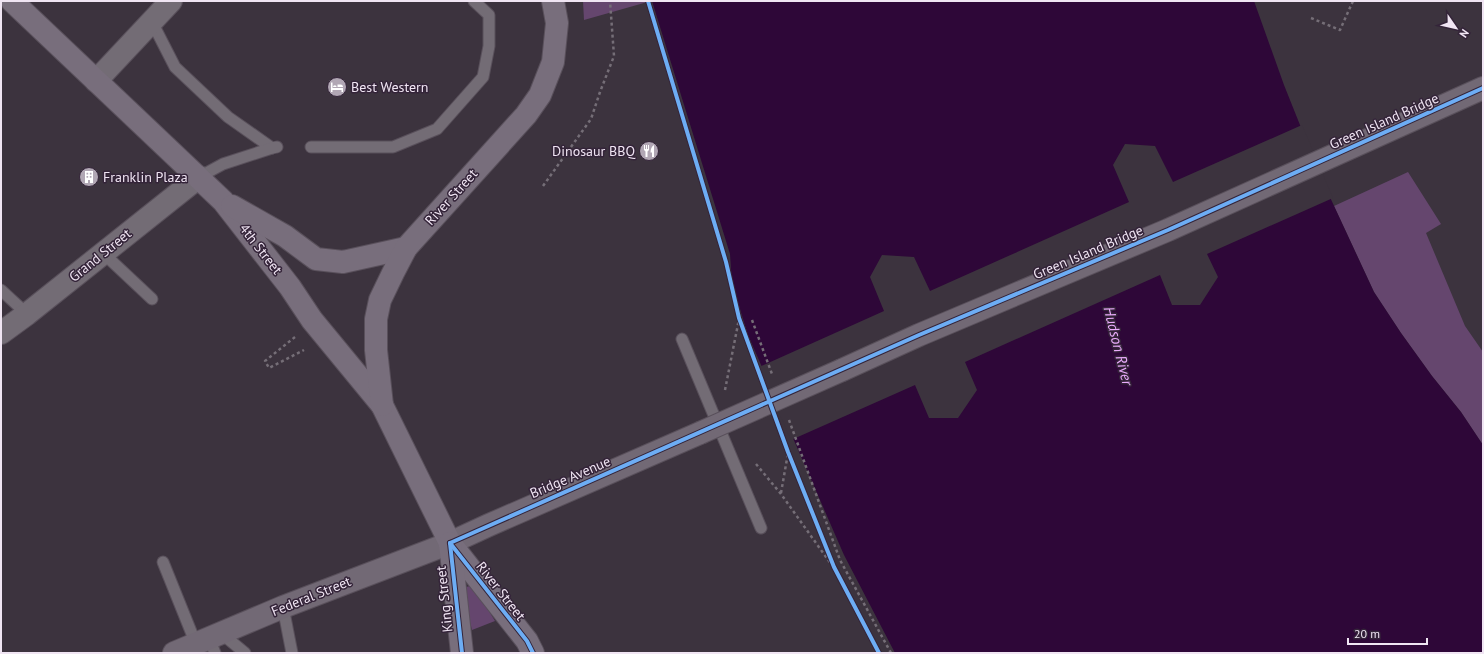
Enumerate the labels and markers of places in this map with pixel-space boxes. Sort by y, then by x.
hotel icon: Best Western [326,76,348,98]
place label: Best Western [351,78,429,96]
restaurant icon: Dinosaur BBQ [638,140,660,162]
place label: Dinosaur BBQ [552,142,635,160]
building icon: Franklin Plaza [78,166,100,188]
place label: Franklin Plaza [103,168,188,186]

